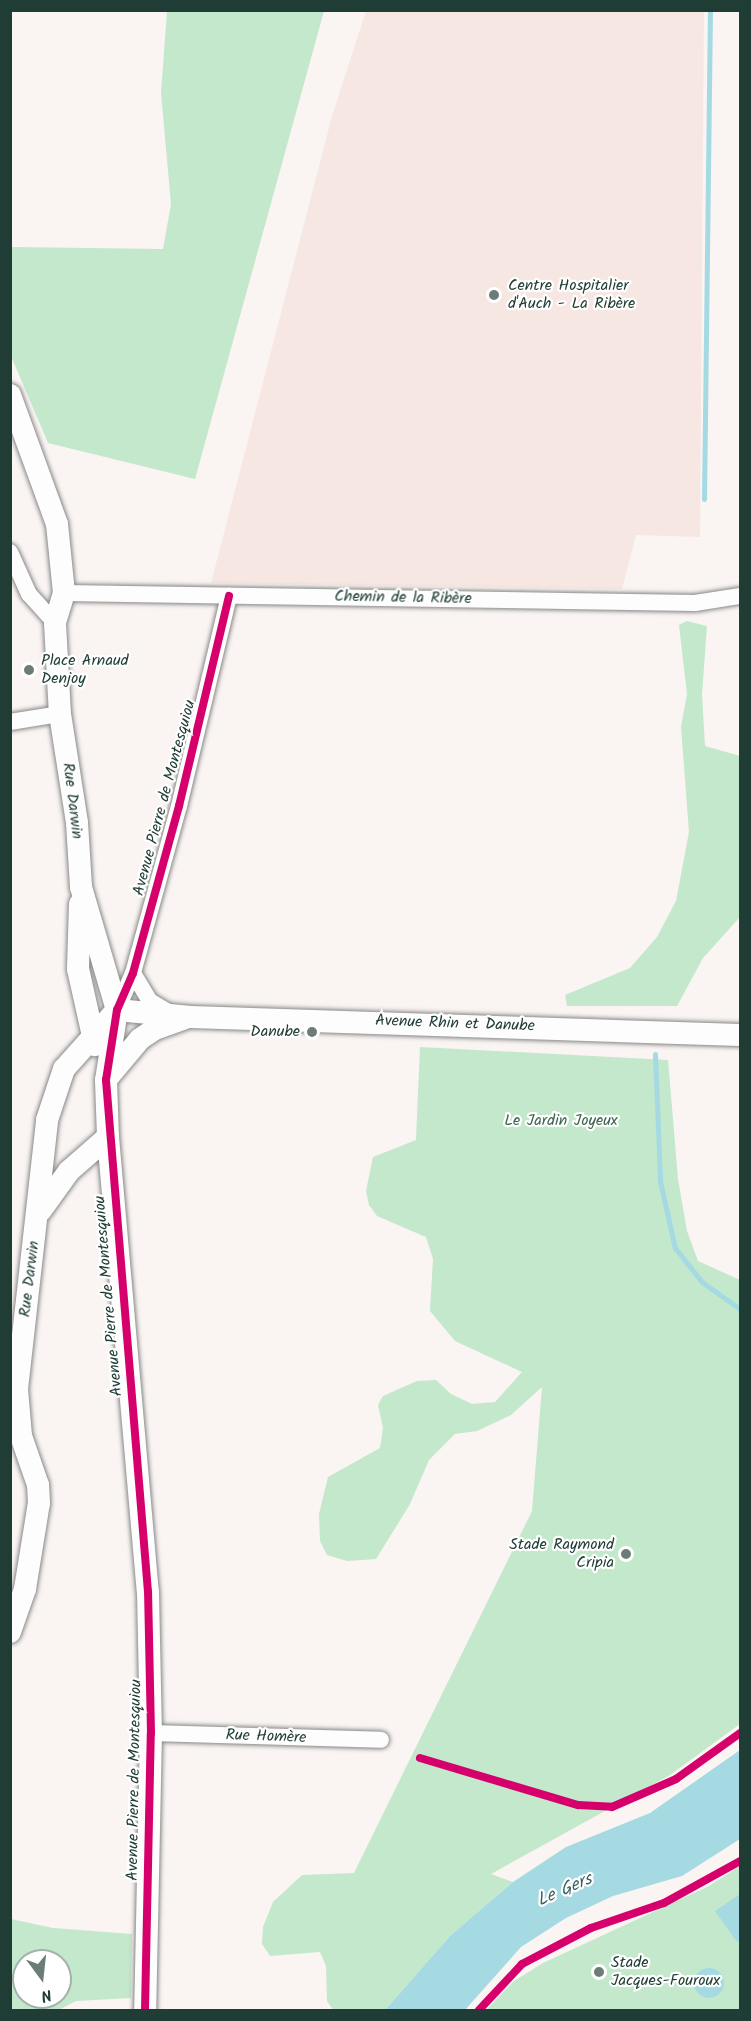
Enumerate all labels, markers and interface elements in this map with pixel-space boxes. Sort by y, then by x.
place label: Centre Hospitalier d'Auch - La Ribère [508,276,635,314]
marker: Centre Hospitalier d'Auch - La Ribère [485,286,503,304]
street label: Chemin de la Ribère [334,587,472,609]
place label: Place Arnaud Denjoy [41,651,129,689]
marker: Place Arnaud Denjoy [22,663,36,677]
street label: Avenue Pierre de Montesquiou [130,698,200,898]
street label: Rue Darwin [58,762,86,840]
street label: Avenue Rhin et Danube [375,1012,535,1036]
place label: Danube [250,1022,300,1042]
marker: Danube [305,1025,319,1039]
park label: Le Jardin Joyeux [504,1111,618,1131]
street label: Avenue Pierre de Montesquiou [91,1195,127,1397]
street label: Rue Darwin [16,1240,44,1318]
place label: Stade Raymond Cripia [509,1535,614,1573]
marker: Stade Raymond Cripia [619,1547,633,1561]
street label: Avenue Pierre de Montesquiou [124,1679,146,1881]
street label: Rue Homère [225,1726,307,1748]
water label: Le Gers [534,1869,596,1913]
north arrow [12,1949,72,2009]
place label: Stade Jacques-Fouroux [611,1953,720,1991]
marker: Stade Jacques-Fouroux [592,1965,606,1979]
text: N [38,1982,54,2008]

